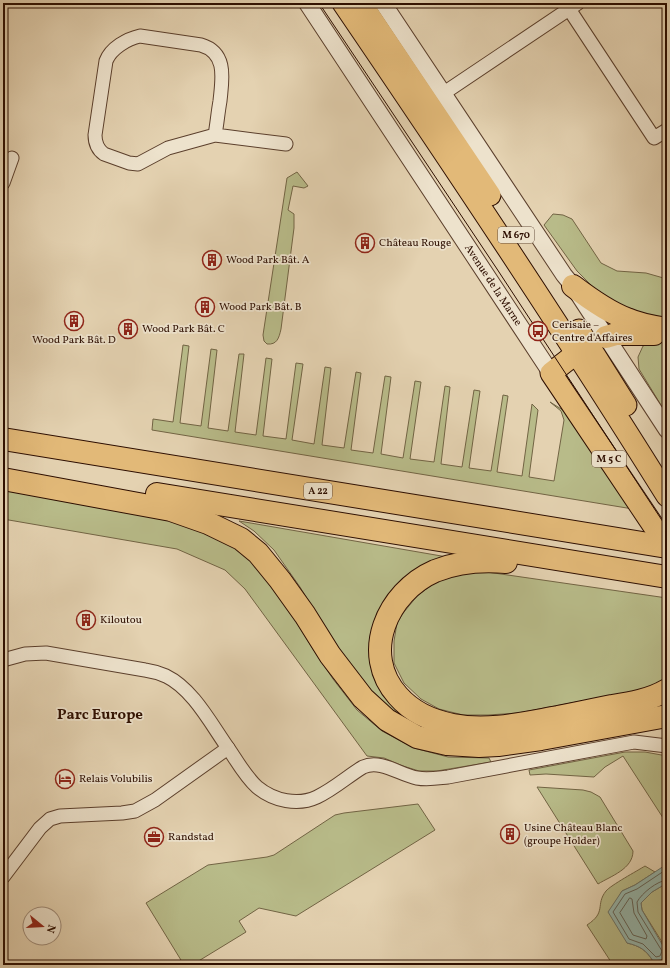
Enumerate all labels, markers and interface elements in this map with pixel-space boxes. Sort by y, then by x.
road number: M 670 [498,227,534,243]
building icon: Château Rouge [354,232,376,254]
place label: Château Rouge [379,236,451,251]
street label: Avenue de la Marne [461,241,525,329]
building icon: Wood Park Bât. A [201,249,223,271]
place label: Wood Park Bât. A [226,253,310,268]
building icon: Wood Park Bât. B [194,296,216,318]
place label: Wood Park Bât. B [219,300,302,315]
building icon: Wood Park Bât. D [63,310,85,332]
building icon: Wood Park Bât. C [117,318,139,340]
place label: Cerisaie – Centre d'Affaires [552,318,633,346]
bus stop icon: Cerisaie – Centre d'Affaires [527,320,549,342]
place label: Wood Park Bât. C [142,322,225,337]
place label: Wood Park Bât. D [32,333,116,348]
road number: M 5 C [592,451,626,467]
road number: A 22 [304,483,332,499]
building icon: Kiloutou [75,609,97,631]
place label: Kiloutou [100,613,142,628]
district label: Parc Europe [57,705,143,726]
hotel icon: Relais Volubilis [54,768,76,790]
place label: Relais Volubilis [79,772,153,787]
place label: Usine Château Blanc (groupe Holder) [524,821,623,849]
building icon: Usine Château Blanc (groupe Holder) [499,823,521,845]
office icon: Randstad [143,826,165,848]
place label: Randstad [168,830,214,845]
north arrow [22,906,62,946]
text: N [42,923,58,935]

